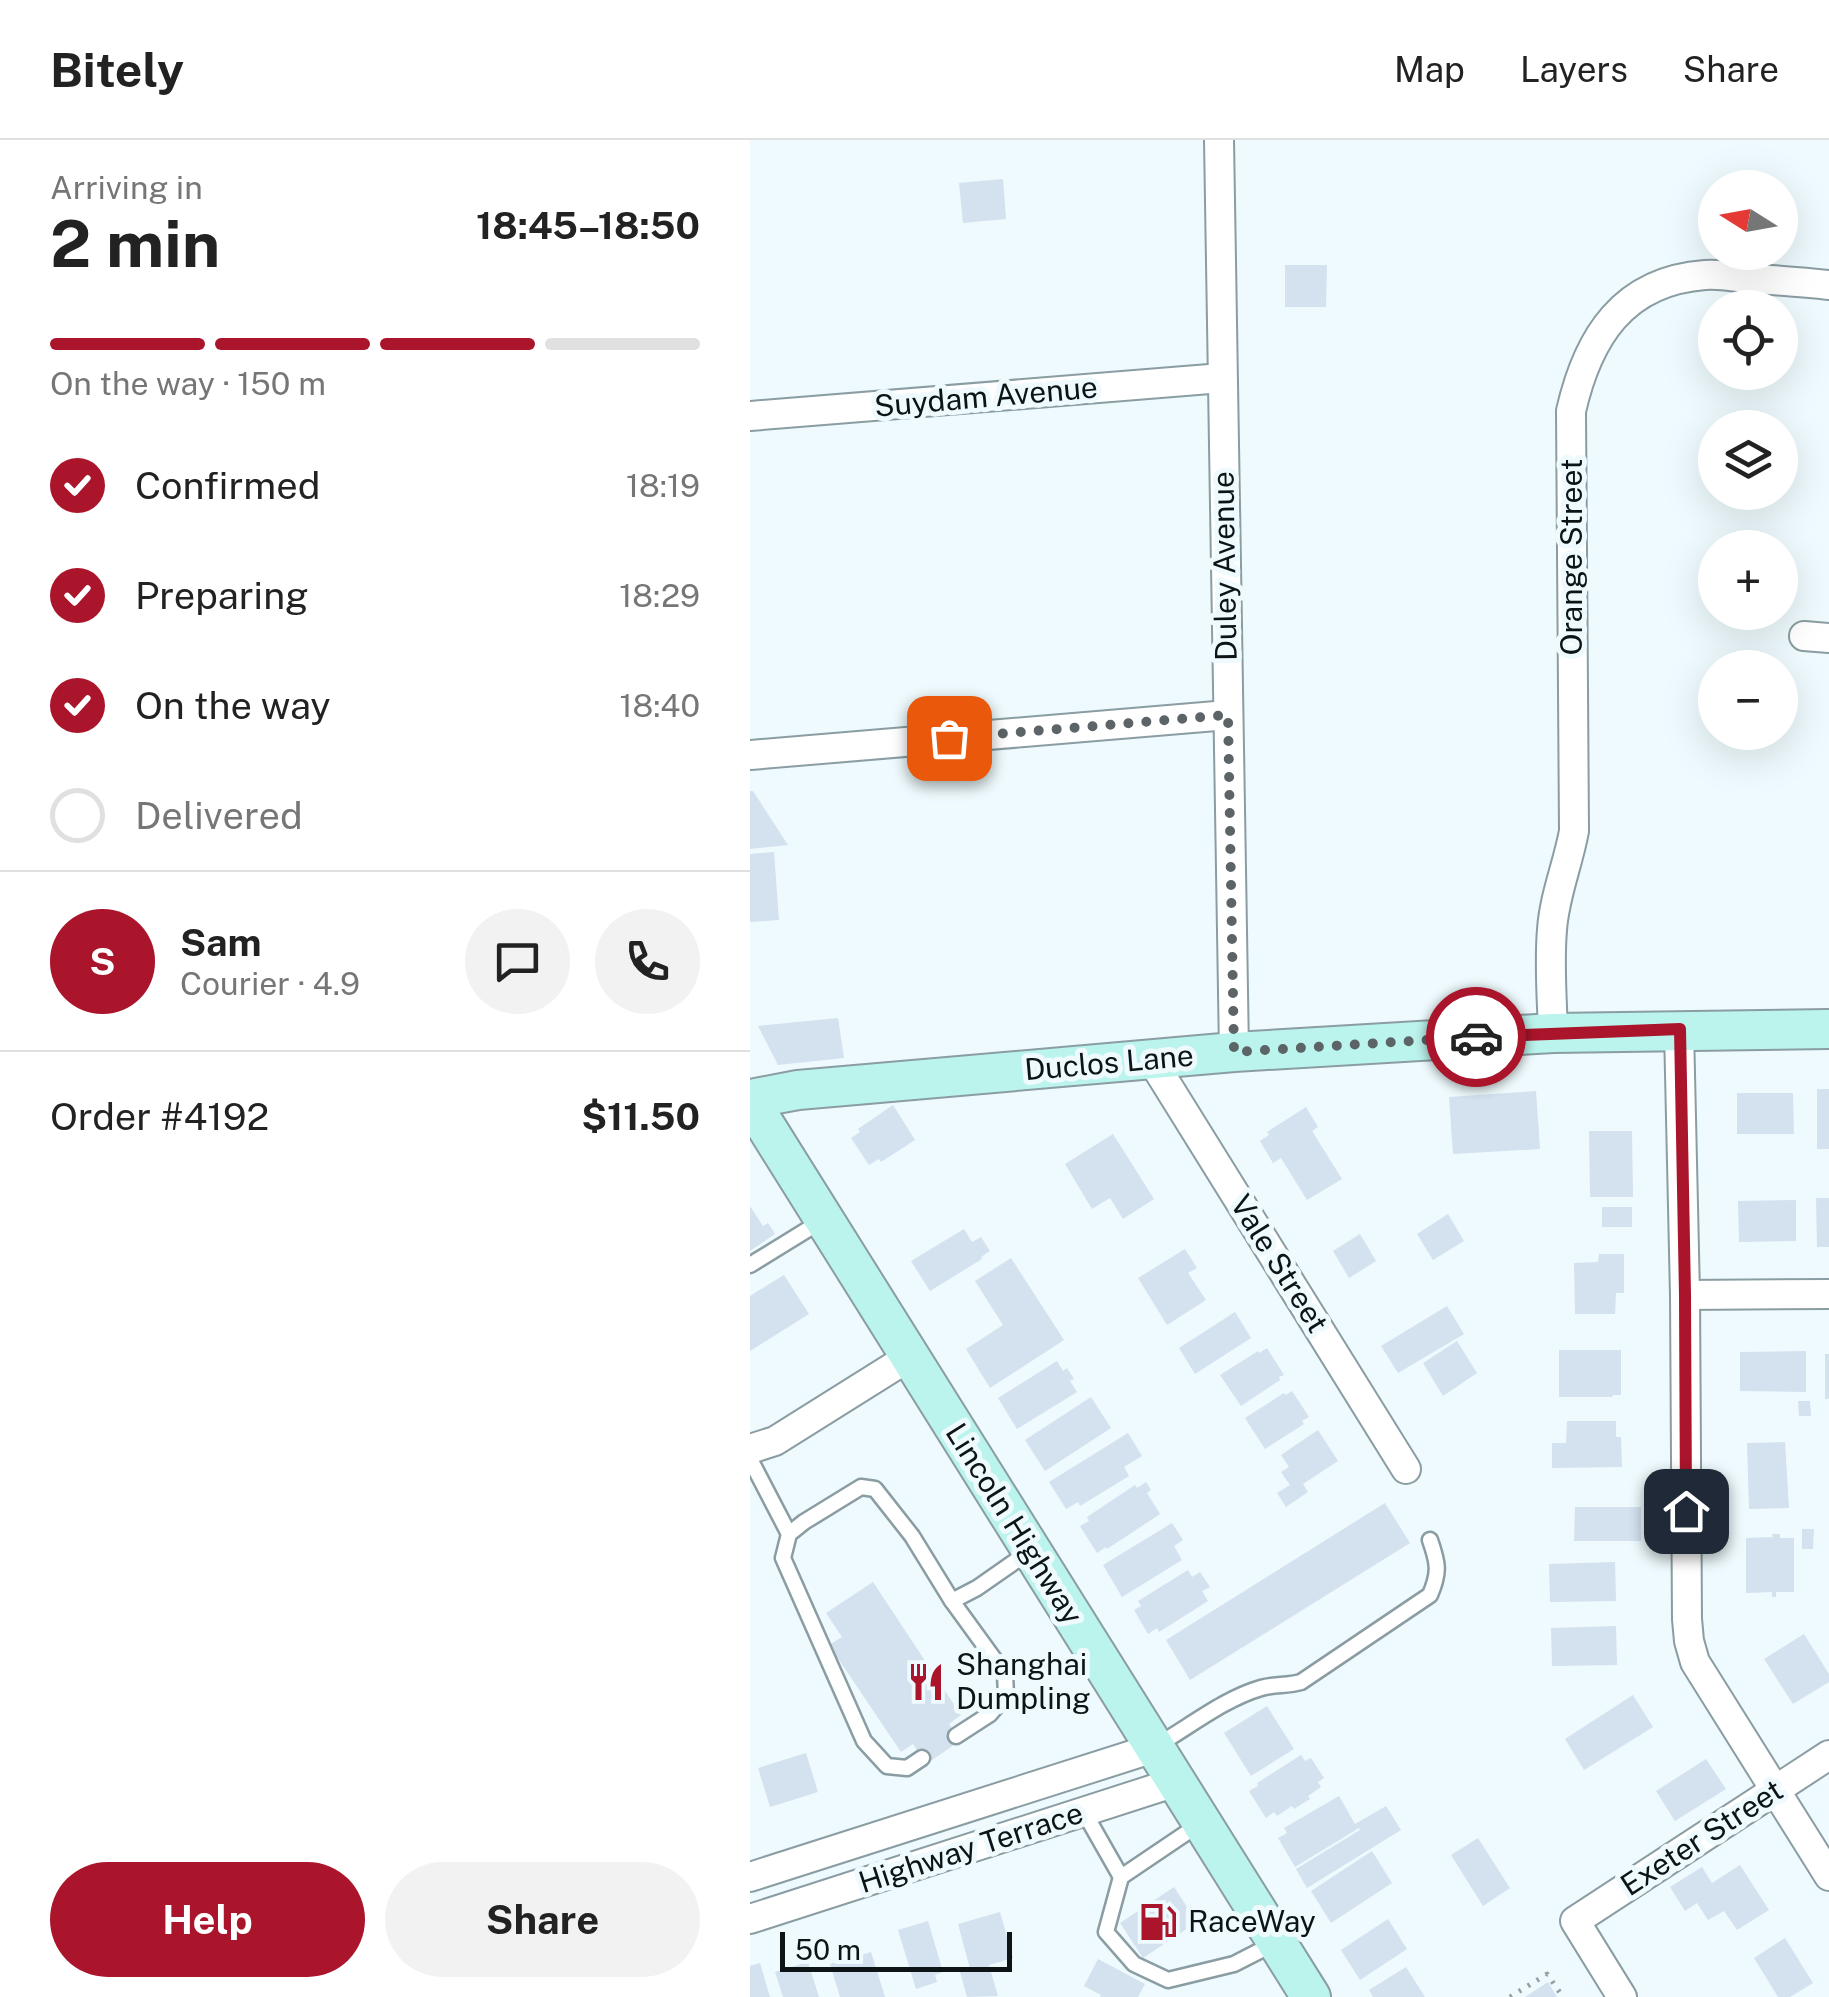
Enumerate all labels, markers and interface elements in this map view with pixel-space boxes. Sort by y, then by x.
text: Bitely [50,41,184,98]
text: Map [1394,49,1465,90]
text: Layers [1520,49,1628,90]
text: Share [1683,49,1779,90]
text: Arriving in [50,169,203,206]
north arrow [1698,170,1798,270]
map controls [1698,170,1798,750]
text: 18:45–18:50 [476,203,700,248]
text: 2 min [50,205,220,282]
button: locate [1698,290,1798,390]
text: On the way · 150 m [50,365,326,402]
street label: Suydam Avenue [873,368,1099,424]
button: layers [1698,410,1798,510]
icon: check [50,458,105,513]
street label: Orange Street [1553,459,1589,655]
text: Confirmed [135,463,320,508]
text: 18:19 [626,467,700,504]
street label: Duley Avenue [1204,471,1244,661]
button: + [1698,530,1798,630]
icon: check [50,568,105,623]
text: Preparing [135,573,309,618]
text: 18:29 [619,577,700,614]
button: − [1698,650,1798,750]
icon: check [50,678,105,733]
text: On the way [135,683,331,728]
text: 18:40 [620,687,700,724]
pin [907,696,992,781]
icon: bag [922,711,977,766]
text: Delivered [135,793,303,838]
button: chat [465,909,570,1014]
button: phone [595,909,700,1014]
text: Sam [180,920,262,965]
text: S [89,939,116,984]
text: Courier · 4.9 [180,965,360,1002]
courier [1426,987,1526,1087]
icon: car [1449,1010,1504,1065]
street label: Duclos Lane [1023,1037,1195,1087]
text: Order #4192 [50,1094,269,1139]
text: $11.50 [581,1094,700,1139]
street label: Vale Street [1223,1188,1336,1339]
street label: Lincoln Highway [939,1416,1091,1631]
pin [1644,1469,1729,1554]
icon: home [1659,1484,1714,1539]
place label: Shanghai Dumpling [956,1646,1091,1716]
restaurant icon: Shanghai Dumpling [905,1661,947,1703]
street label: Exeter Street [1614,1771,1789,1903]
street label: Highway Terrace [854,1794,1087,1900]
button: Help [50,1862,365,1977]
button: Share [385,1862,700,1977]
fuel station icon: RaceWay [1137,1901,1179,1943]
place label: RaceWay [1188,1903,1316,1939]
scale bar [780,1927,1012,1972]
text: 50 m [795,1933,861,1966]

